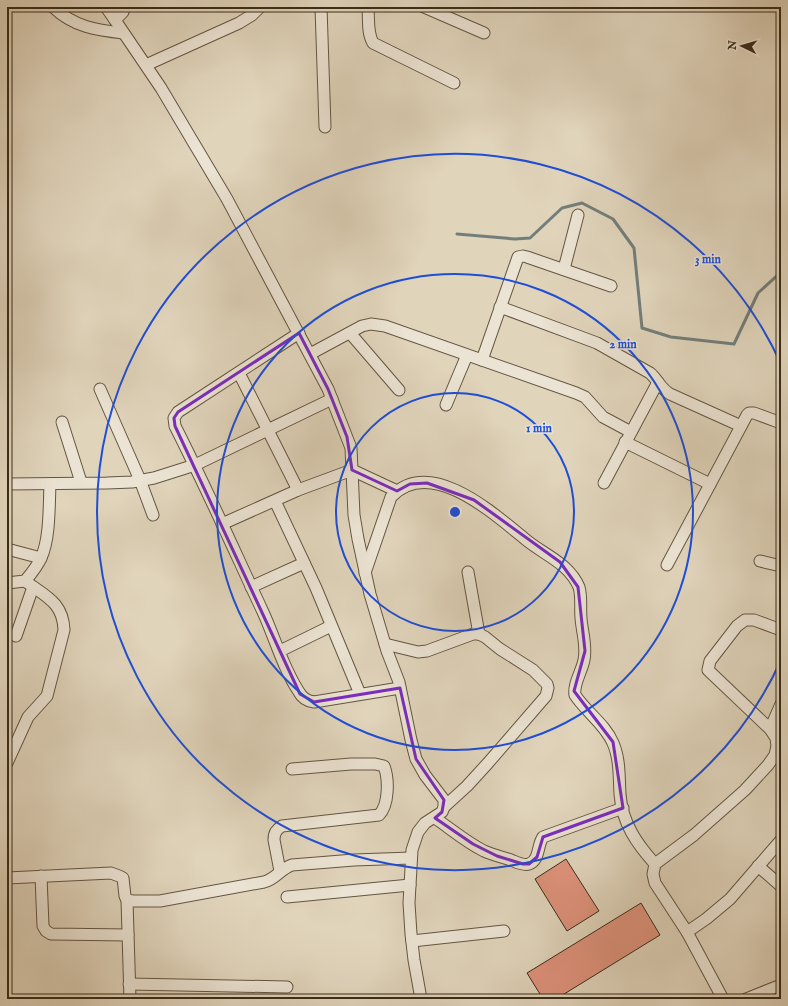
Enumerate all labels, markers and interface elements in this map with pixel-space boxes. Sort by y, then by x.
north arrow [722,26,762,66]
text: N [726,39,740,52]
text: 3 min [695,252,722,267]
text: 2 min [609,337,637,352]
text: 1 min [526,421,553,436]
centre of rings [448,505,462,519]

